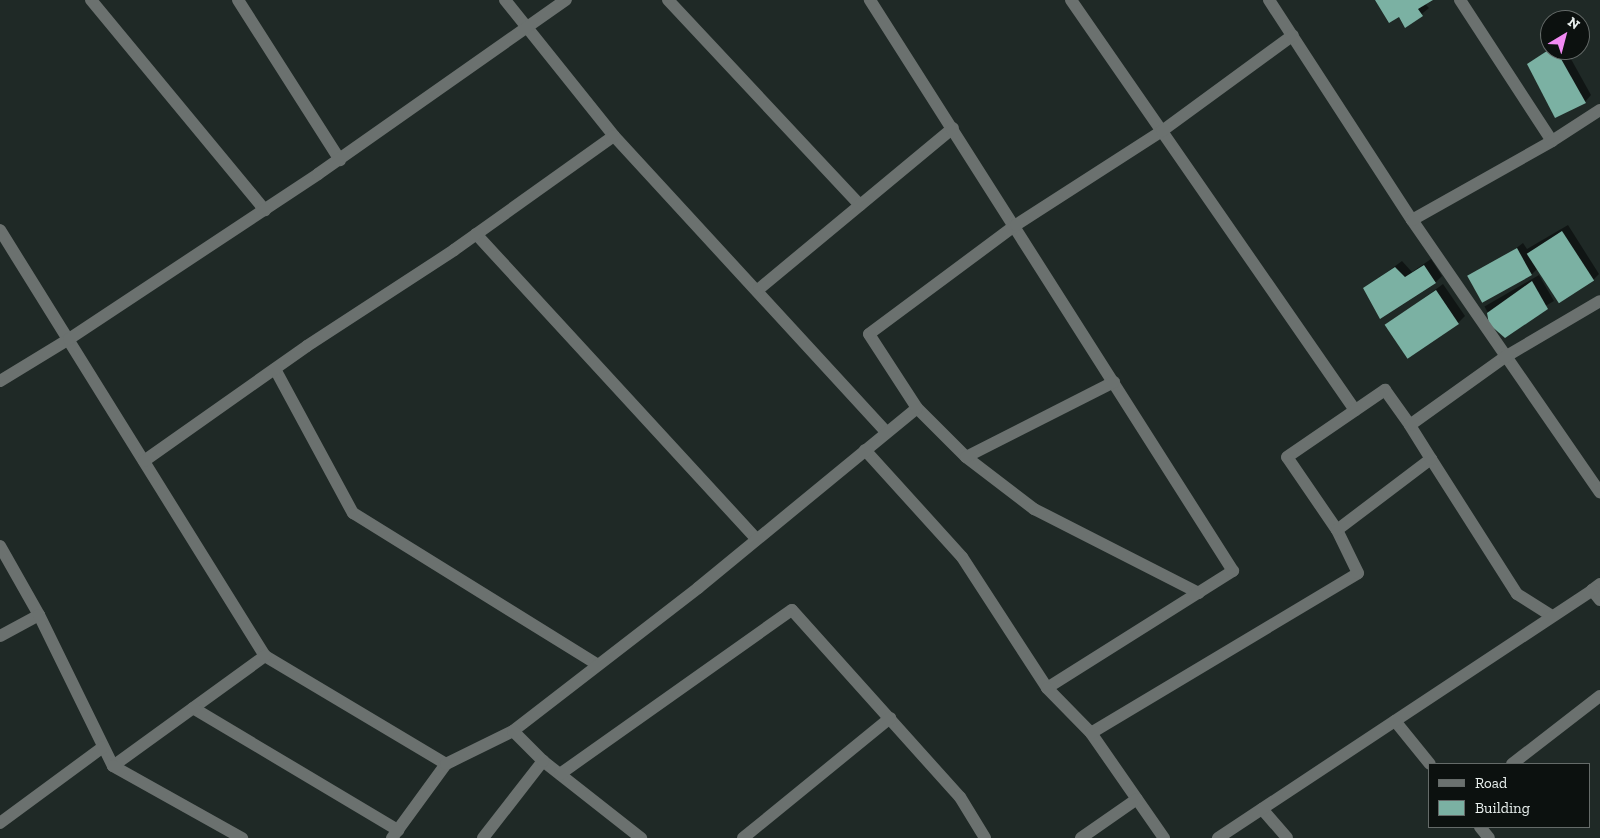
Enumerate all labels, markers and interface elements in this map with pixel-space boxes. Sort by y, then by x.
north arrow [1540,10,1590,60]
text: N [1564,13,1583,33]
legend [1428,763,1590,828]
text: Road [1475,774,1507,792]
text: Building [1475,799,1530,817]

